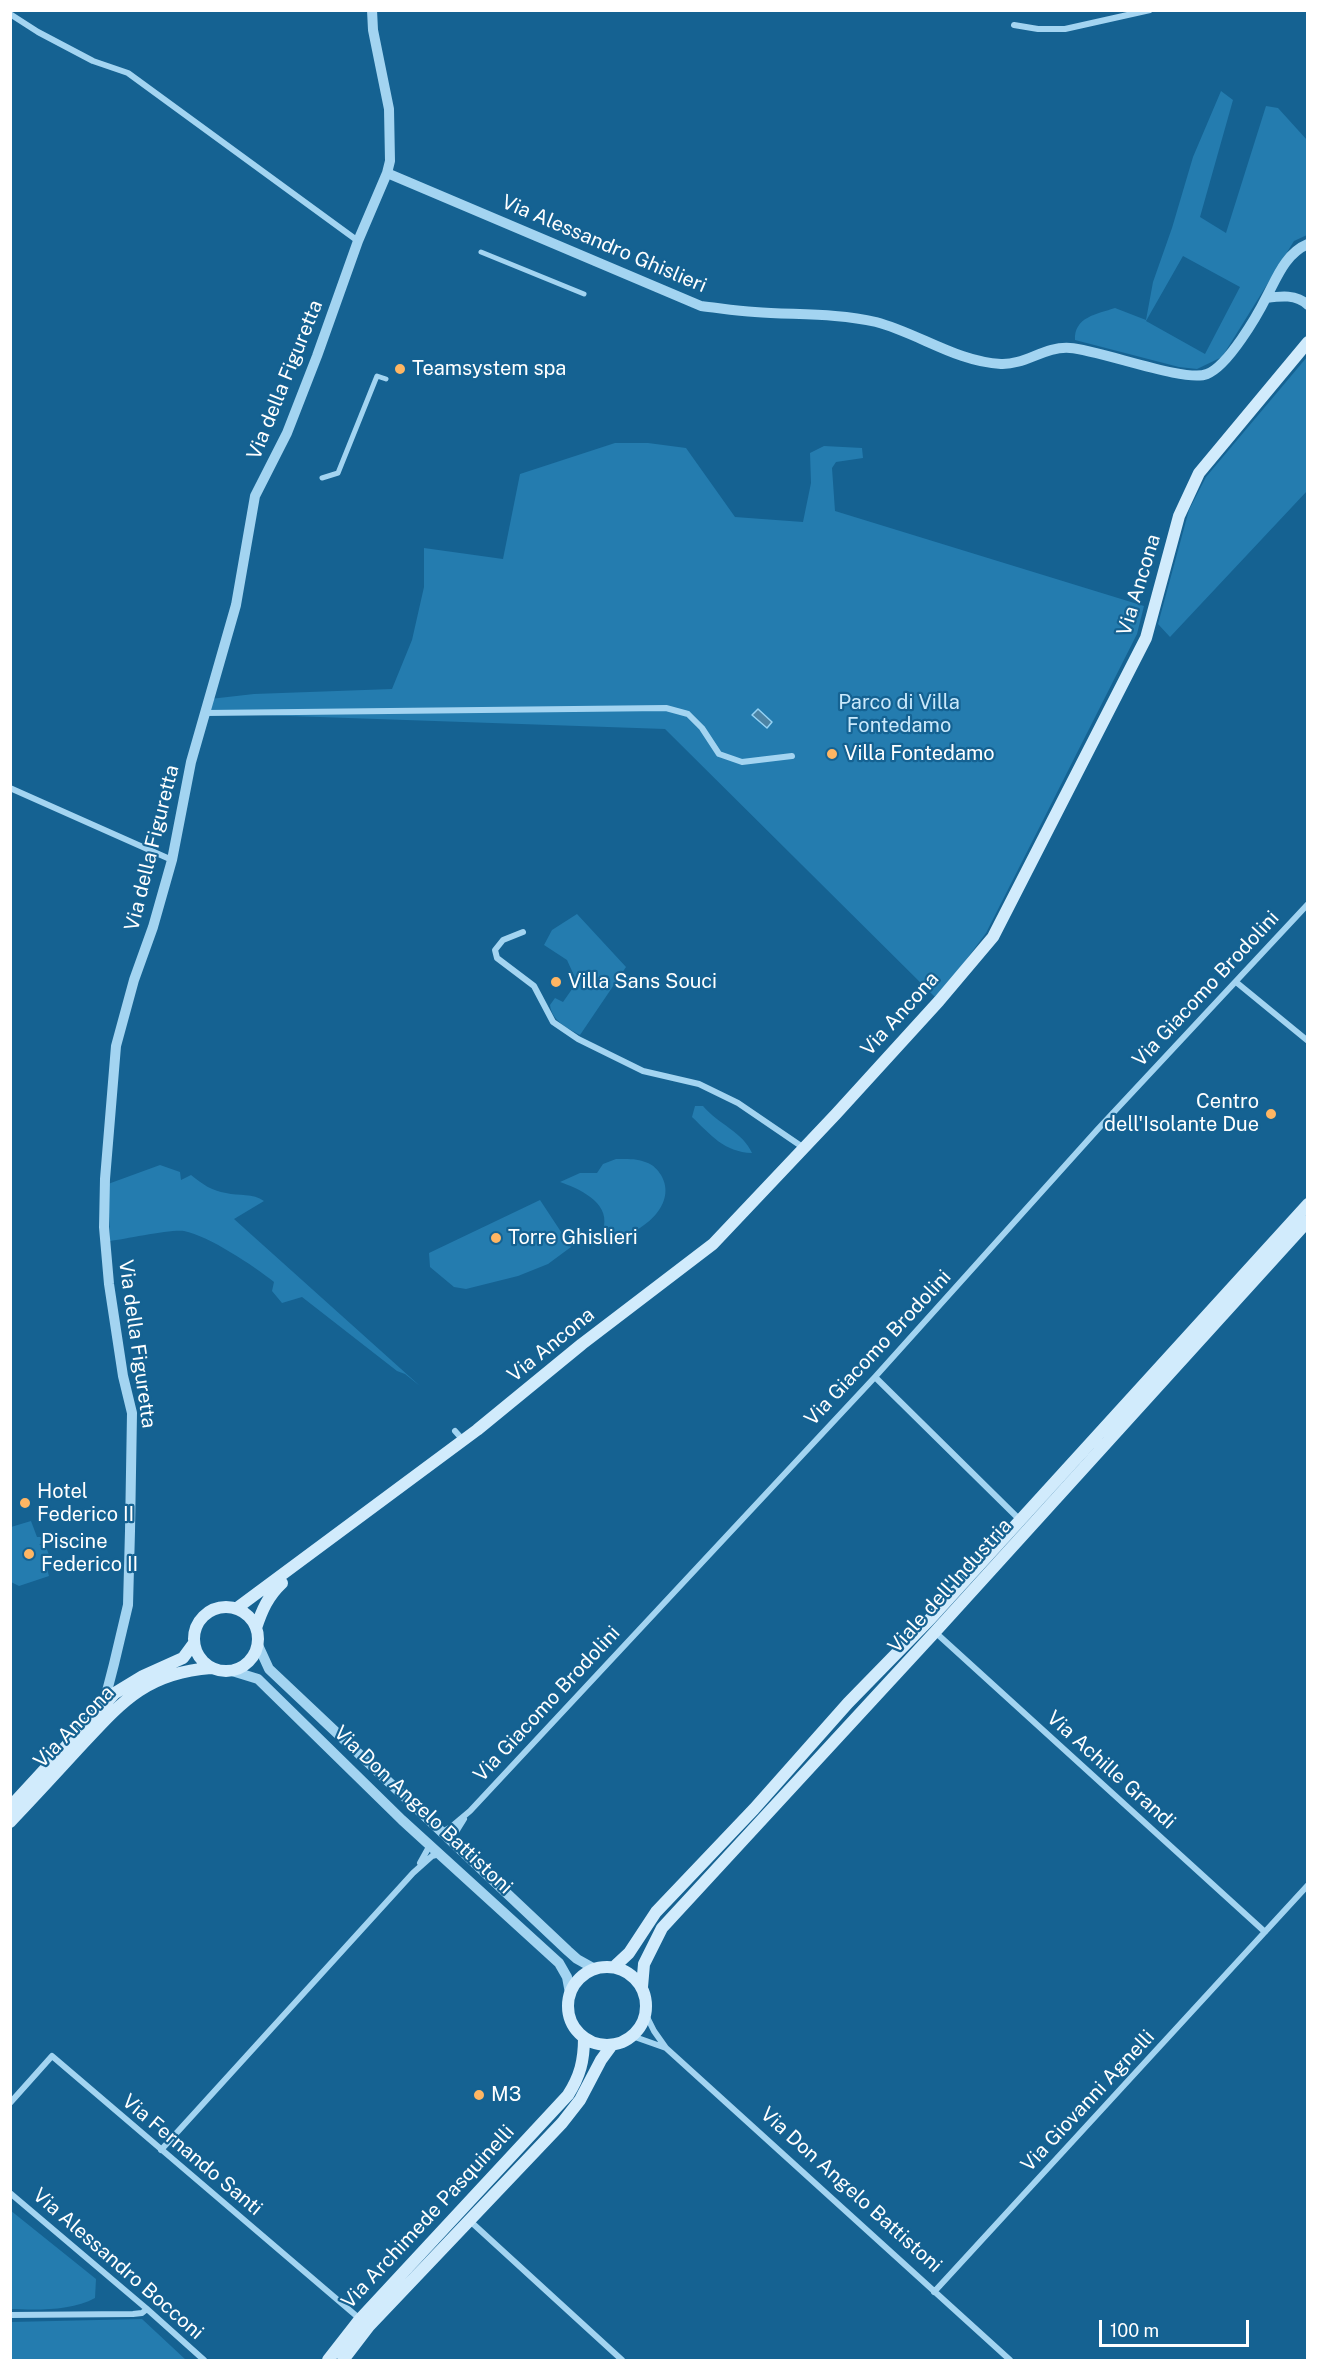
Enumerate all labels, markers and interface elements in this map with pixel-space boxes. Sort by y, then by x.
street label: Via Alessandro Ghislieri [498,190,710,298]
street label: Via della Figuretta [242,297,328,463]
place label: Teamsystem spa [412,357,566,381]
marker: Teamsystem spa [393,362,407,376]
street label: Via Ancona [1112,531,1166,639]
park label: Parco di Villa Fontedamo [838,691,960,738]
place label: Villa Fontedamo [844,742,995,766]
marker: Villa Fontedamo [825,747,839,761]
street label: Via della Figuretta [120,763,184,933]
street label: Via Giacomo Brodolini [1128,906,1284,1072]
street label: Via Ancona [856,967,944,1061]
place label: Villa Sans Souci [568,970,717,994]
marker: Villa Sans Souci [549,975,563,989]
place label: Centro dell'Isolante Due [1104,1090,1259,1137]
marker: Centro dell'Isolante Due [1264,1107,1278,1121]
place label: Torre Ghislieri [508,1226,638,1250]
marker: Torre Ghislieri [489,1231,503,1245]
street label: Via della Figuretta [113,1258,161,1430]
street label: Via Giacomo Brodolini [800,1265,956,1431]
street label: Via Ancona [503,1303,599,1387]
place label: Hotel Federico II [37,1480,134,1527]
marker: Hotel Federico II [18,1496,32,1510]
street label: Viale dell'Industria [883,1514,1017,1658]
place label: Piscine Federico II [41,1530,138,1577]
marker: Piscine Federico II [22,1547,36,1561]
street label: Via Giacomo Brodolini [469,1621,625,1787]
street label: Via Ancona [29,1681,119,1773]
street label: Via Achille Grandi [1042,1706,1180,1834]
street label: Via Don Angelo Battistoni [329,1721,517,1899]
street label: Via Giovanni Agnelli [1016,2025,1160,2177]
place label: M3 [491,2083,521,2107]
marker: M3 [472,2088,486,2102]
street label: Via Fernando Santi [117,2089,267,2221]
street label: Via Don Angelo Battistoni [755,2102,947,2278]
street label: Via Archimede Pasquinelli [337,2120,519,2314]
street label: Via Alessandro Bocconi [28,2183,208,2345]
scale bar [1102,2308,1252,2346]
text: 100 m [1110,2320,1159,2341]

